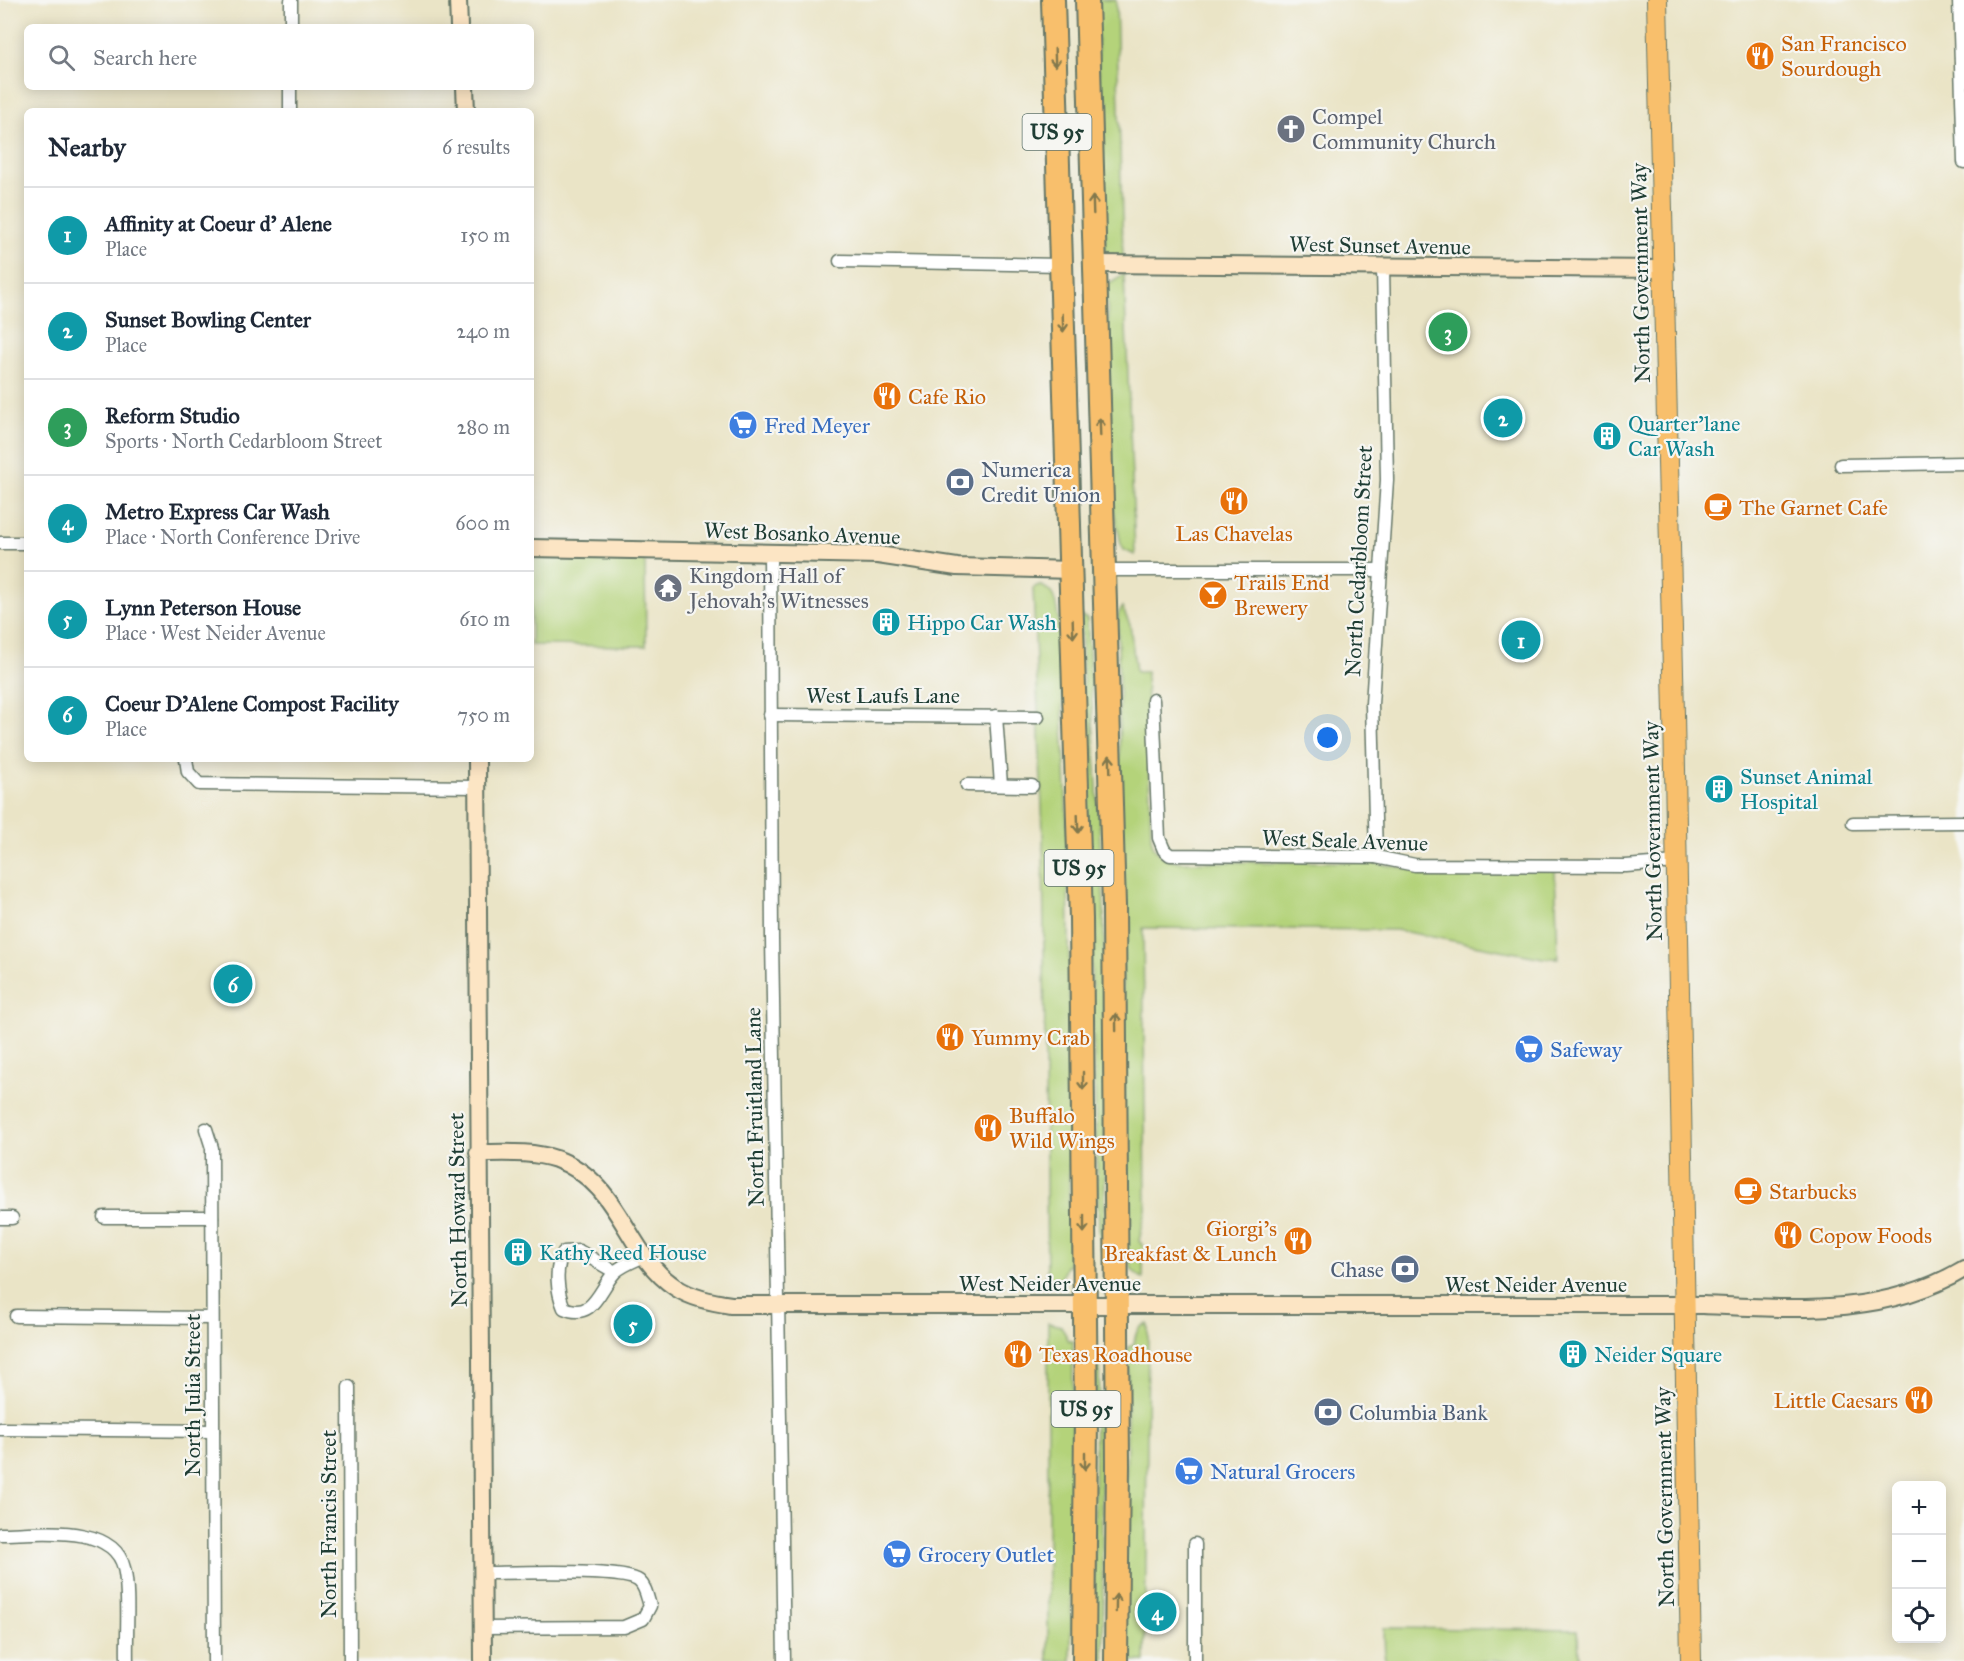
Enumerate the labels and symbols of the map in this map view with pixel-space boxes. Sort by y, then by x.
place label: San Francisco Sourdough [1781,30,1907,82]
restaurant icon: San Francisco Sourdough [1744,40,1776,72]
one-way arrow [1049,48,1060,68]
place label: Compel Community Church [1312,103,1496,155]
church icon: Compel Community Church [1275,113,1307,145]
road number: US 95 [1022,114,1092,150]
street label: North Government Way [1625,162,1656,383]
one-way arrow [1087,196,1099,216]
street label: West Sunset Avenue [1289,230,1471,261]
pin: 3 [1428,310,1468,354]
one-way arrow [1058,313,1069,333]
restaurant icon: Cafe Rio [871,380,903,412]
place label: Cafe Rio [908,383,986,410]
pin: 2 [1484,396,1522,440]
supermarket icon: Fred Meyer [727,409,759,441]
place label: Quarter'lane Car Wash [1628,410,1740,462]
place label: Fred Meyer [764,412,871,439]
one-way arrow [1094,418,1106,438]
building icon: Quarter'lane Car Wash [1591,420,1623,452]
street label: North Cedarbloom Street [1339,444,1378,678]
place label: Numerica Credit Union [981,456,1101,508]
bank icon: Numerica Credit Union [944,466,976,498]
restaurant icon: Las Chavelas [1218,485,1250,517]
cafe icon: The Garnet Cafe [1702,491,1734,523]
place label: The Garnet Cafe [1739,494,1888,521]
street label: West Bosanko Avenue [703,517,901,550]
place label: Las Chavelas [1175,520,1293,547]
place label: Kingdom Hall of Jehovah's Witnesses [687,562,869,614]
place label: Trails End Brewery [1234,569,1330,621]
temple icon: Kingdom Hall of Jehovah's Witnesses [652,572,684,604]
bar icon: Trails End Brewery [1197,579,1229,611]
building icon: Hippo Car Wash [870,606,902,638]
place label: Hippo Car Wash [907,609,1057,636]
one-way arrow [1067,618,1078,638]
pin: 1 [1502,618,1540,662]
street label: West Laufs Lane [806,682,960,709]
street label: North Government Way [1637,720,1668,941]
your location [1313,723,1342,752]
one-way arrow [1104,754,1116,774]
place label: Sunset Animal Hospital [1740,763,1873,815]
building icon: Sunset Animal Hospital [1703,773,1735,805]
one-way arrow [1073,813,1084,833]
street label: West Seale Avenue [1261,824,1429,857]
road number: US 95 [1044,850,1114,886]
pin: 6 [214,962,252,1006]
street label: North Fruitland Lane [739,1007,770,1207]
one-way arrow [1110,1012,1121,1032]
restaurant icon: Yummy Crab [934,1021,966,1053]
place label: Yummy Crab [971,1024,1090,1051]
supermarket icon: Safeway [1513,1033,1545,1065]
place label: Safeway [1550,1036,1623,1063]
one-way arrow [1077,1071,1089,1091]
place label: Buffalo Wild Wings [1009,1102,1115,1154]
street label: North Howard Street [442,1112,473,1308]
restaurant icon: Buffalo Wild Wings [972,1112,1004,1144]
cafe icon: Starbucks [1732,1175,1764,1207]
place label: Starbucks [1769,1178,1857,1205]
one-way arrow [1078,1213,1090,1233]
place label: Giorgi's Breakfast & Lunch [1104,1215,1277,1267]
restaurant icon: Copow Foods [1772,1219,1804,1251]
place label: Copow Foods [1809,1222,1932,1249]
restaurant icon: Giorgi's Breakfast & Lunch [1282,1225,1314,1257]
building icon: Kathy Reed House [502,1236,534,1268]
place label: Kathy Reed House [539,1239,707,1266]
bank icon: Chase [1389,1253,1421,1285]
place label: Chase [1330,1256,1384,1283]
street label: West Neider Avenue [959,1270,1141,1297]
street label: West Neider Avenue [1445,1271,1627,1298]
pin: 5 [614,1302,652,1346]
street label: North Julia Street [179,1313,206,1477]
restaurant icon: Texas Roadhouse [1002,1338,1034,1370]
building icon: Neider Square [1557,1338,1589,1370]
place label: Texas Roadhouse [1039,1341,1192,1368]
place label: Neider Square [1594,1341,1722,1368]
restaurant icon: Little Caesars [1903,1384,1935,1416]
street label: North Government Way [1649,1386,1680,1607]
place label: Little Caesars [1773,1387,1898,1414]
road number: US 95 [1052,1391,1120,1427]
bank icon: Columbia Bank [1312,1396,1344,1428]
place label: Columbia Bank [1349,1399,1489,1426]
street label: North Francis Street [315,1430,342,1618]
one-way arrow [1080,1450,1091,1470]
supermarket icon: Natural Grocers [1173,1455,1205,1487]
place label: Natural Grocers [1210,1458,1355,1485]
supermarket icon: Grocery Outlet [881,1538,913,1570]
place label: Grocery Outlet [918,1541,1055,1568]
pin: 4 [1138,1590,1176,1634]
one-way arrow [1111,1593,1122,1613]

